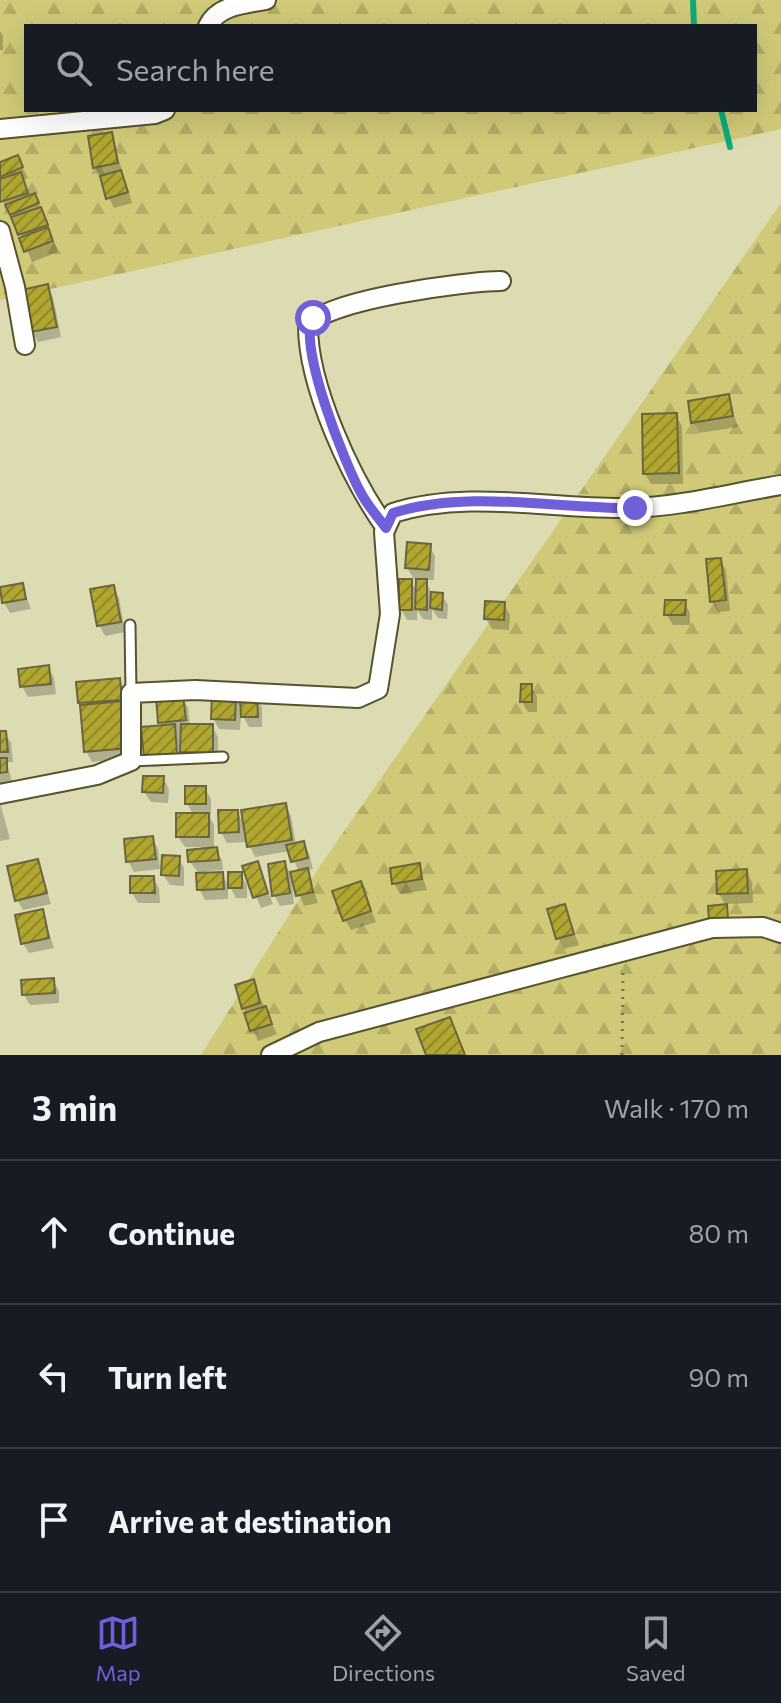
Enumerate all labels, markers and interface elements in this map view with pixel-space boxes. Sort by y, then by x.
search box [24,24,757,112]
icon: search [52,46,96,90]
text: Search here [116,50,275,87]
route start [295,300,331,336]
route end [617,490,653,526]
text: 3 min [32,1086,117,1128]
text: Walk · 170 m [604,1092,749,1123]
icon: ahead [32,1210,76,1254]
text: Continue [108,1214,235,1251]
text: 80 m [689,1217,749,1248]
icon: left [32,1354,76,1398]
text: Turn left [108,1358,227,1395]
text: 90 m [689,1361,749,1392]
icon: arrive [32,1498,76,1542]
text: Arrive at destination [108,1502,392,1539]
tab: Map [96,1611,141,1686]
tab: Directions [332,1611,435,1686]
tab: Saved [626,1611,685,1686]

